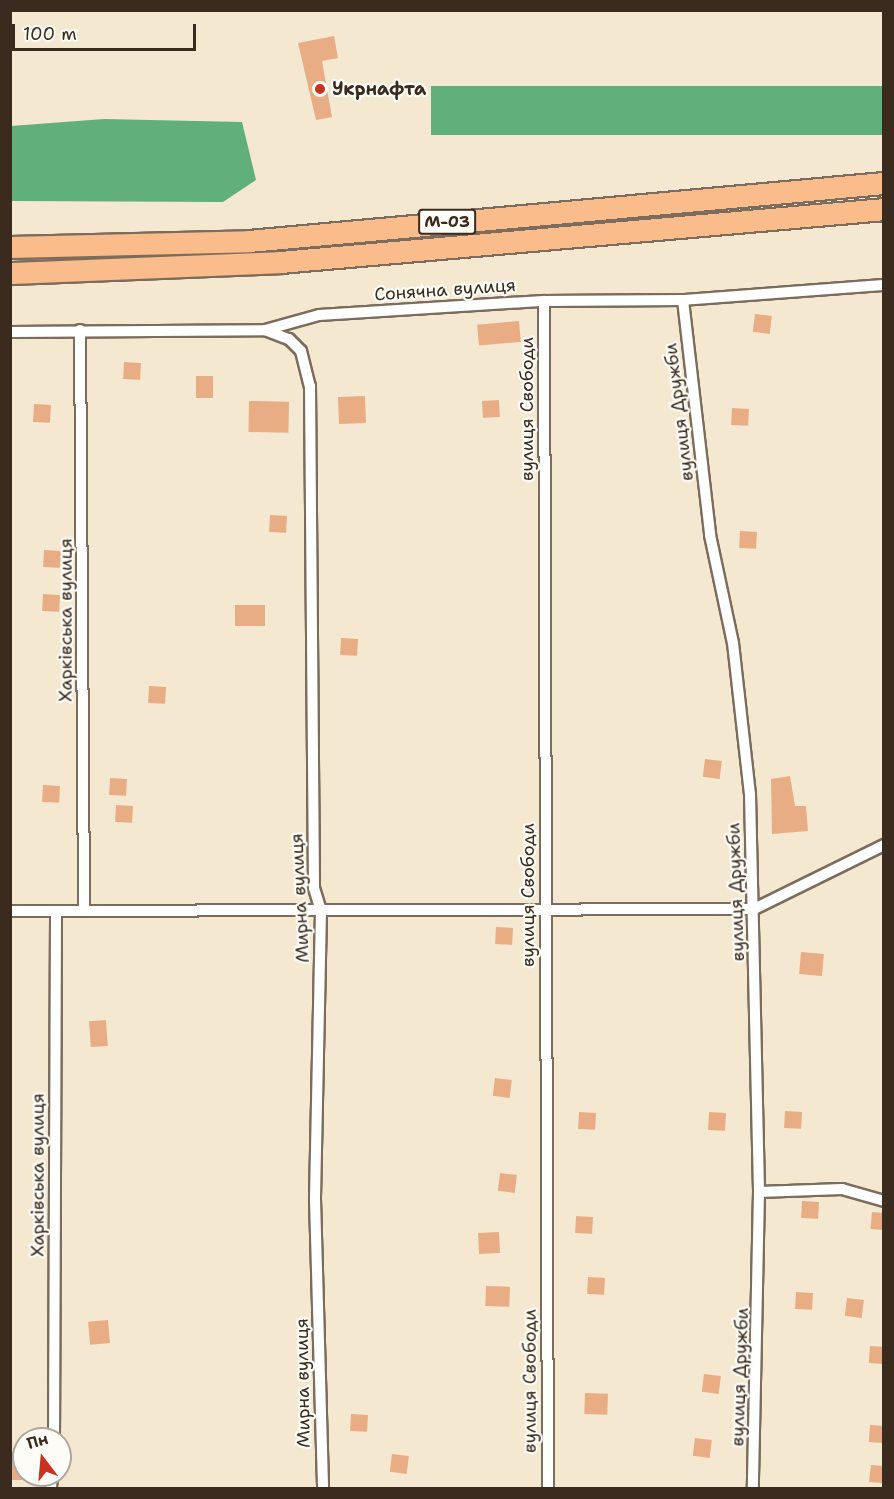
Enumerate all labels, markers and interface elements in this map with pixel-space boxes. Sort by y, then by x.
scale bar [15,12,200,50]
text: 100 m [23,22,77,46]
place label: Укрнафта [332,78,426,100]
marker: Укрнафта [313,82,327,96]
road number: М-03 [417,209,477,235]
street label: Сонячна вулиця [374,274,516,306]
street label: вулиця Свободи [516,337,538,481]
street label: вулиця Дружби [660,342,698,482]
street label: Харківська вулиця [55,538,77,702]
street label: вулиця Дружби [723,822,749,962]
street label: вулиця Свободи [517,823,539,967]
street label: Мирна вулиця [286,833,314,963]
street label: Харківська вулиця [27,1093,49,1257]
street label: вулиця Дружби [727,1307,753,1447]
street label: вулиця Свободи [519,1309,541,1453]
street label: Мирна вулиця [291,1318,315,1448]
north arrow [12,1427,72,1487]
text: Пн [24,1428,50,1454]

